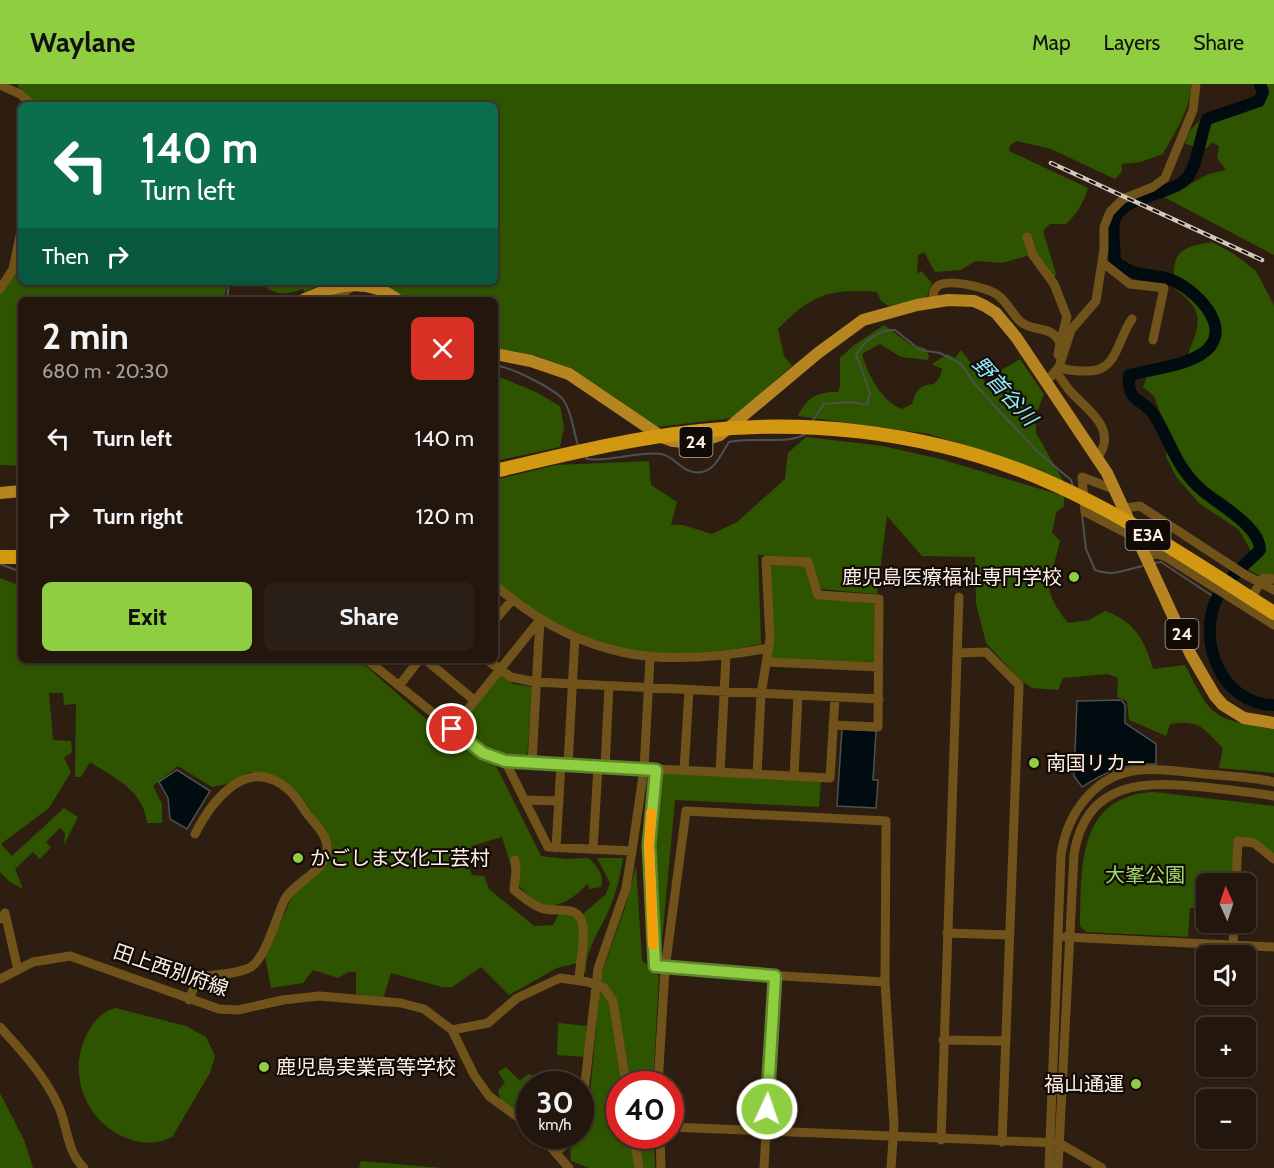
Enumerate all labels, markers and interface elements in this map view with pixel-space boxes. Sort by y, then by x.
text: Waylane [30,25,136,59]
text: Map [1032,30,1071,55]
text: Layers [1104,30,1160,55]
text: Share [1193,30,1244,55]
text: 140 m [141,122,258,174]
icon: left [42,126,120,204]
text: Turn left [141,174,235,207]
icon: right [101,240,134,273]
text: Then [42,243,89,270]
text: 2 min [42,314,129,358]
button: close [411,317,474,380]
water label: 野首谷川 [968,351,1044,432]
text: 680 m · 20:30 [42,359,169,383]
icon: left [42,422,75,455]
text: Turn left [93,425,172,452]
text: 140 m [415,425,474,452]
road number: 24 [680,427,712,457]
icon: right [42,500,75,533]
text: Turn right [93,503,183,530]
text: 120 m [416,503,474,530]
road number: E3A [1126,520,1170,550]
place label: 鹿児島医療福祉専門学校 [842,565,1062,589]
marker: 鹿児島医療福祉専門学校 [1067,570,1081,584]
button: Exit [42,582,252,651]
button: Share [264,582,474,651]
road number: 24 [1166,619,1198,649]
pin [426,703,477,754]
icon: arrive [435,712,468,745]
place label: 南国リカー [1046,751,1146,775]
marker: 南国リカー [1027,756,1041,770]
place label: かごしま文化工芸村 [310,846,490,870]
marker: かごしま文化工芸村 [291,851,305,865]
park label: 大峯公園 [1105,863,1185,887]
north arrow [1196,873,1256,933]
map controls [1196,873,1256,1149]
street label: 田上西別府線 [110,939,232,1001]
button: sound [1196,945,1256,1005]
button: + [1196,1017,1256,1077]
place label: 鹿児島実業高等学校 [276,1055,456,1079]
marker: 鹿児島実業高等学校 [257,1060,271,1074]
speed limit sign: 40 [606,1071,684,1149]
place label: 福山通運 [1044,1072,1124,1096]
position arrow [735,1077,799,1141]
marker: 福山通運 [1129,1077,1143,1091]
text: 30 [536,1084,574,1121]
button: − [1196,1089,1256,1149]
text: km/h [539,1116,571,1134]

